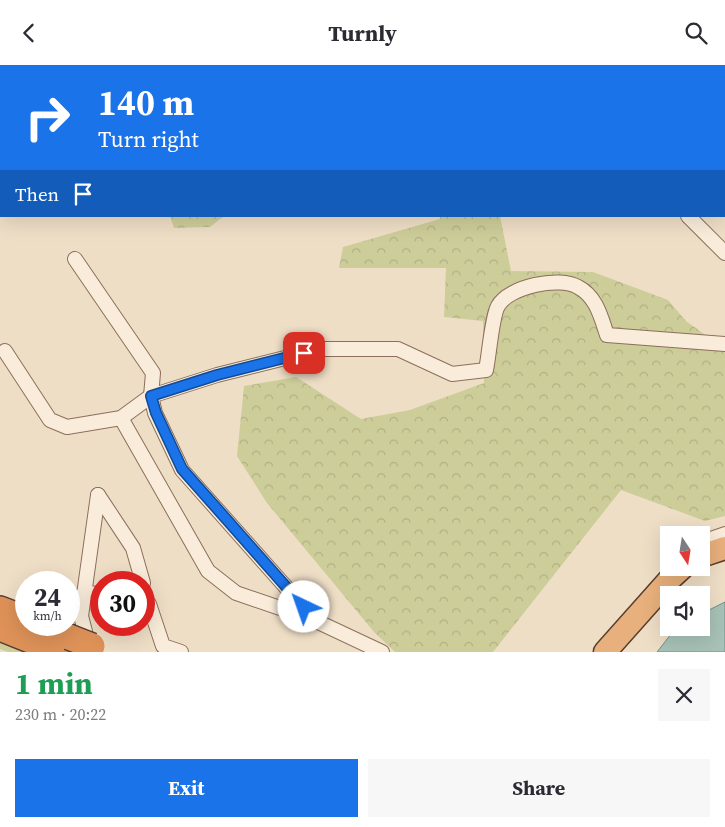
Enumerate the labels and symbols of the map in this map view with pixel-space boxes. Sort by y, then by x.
pin [283,332,325,374]
north arrow [660,526,710,576]
speed limit sign: 30 [90,571,155,636]
position arrow [277,580,329,632]

